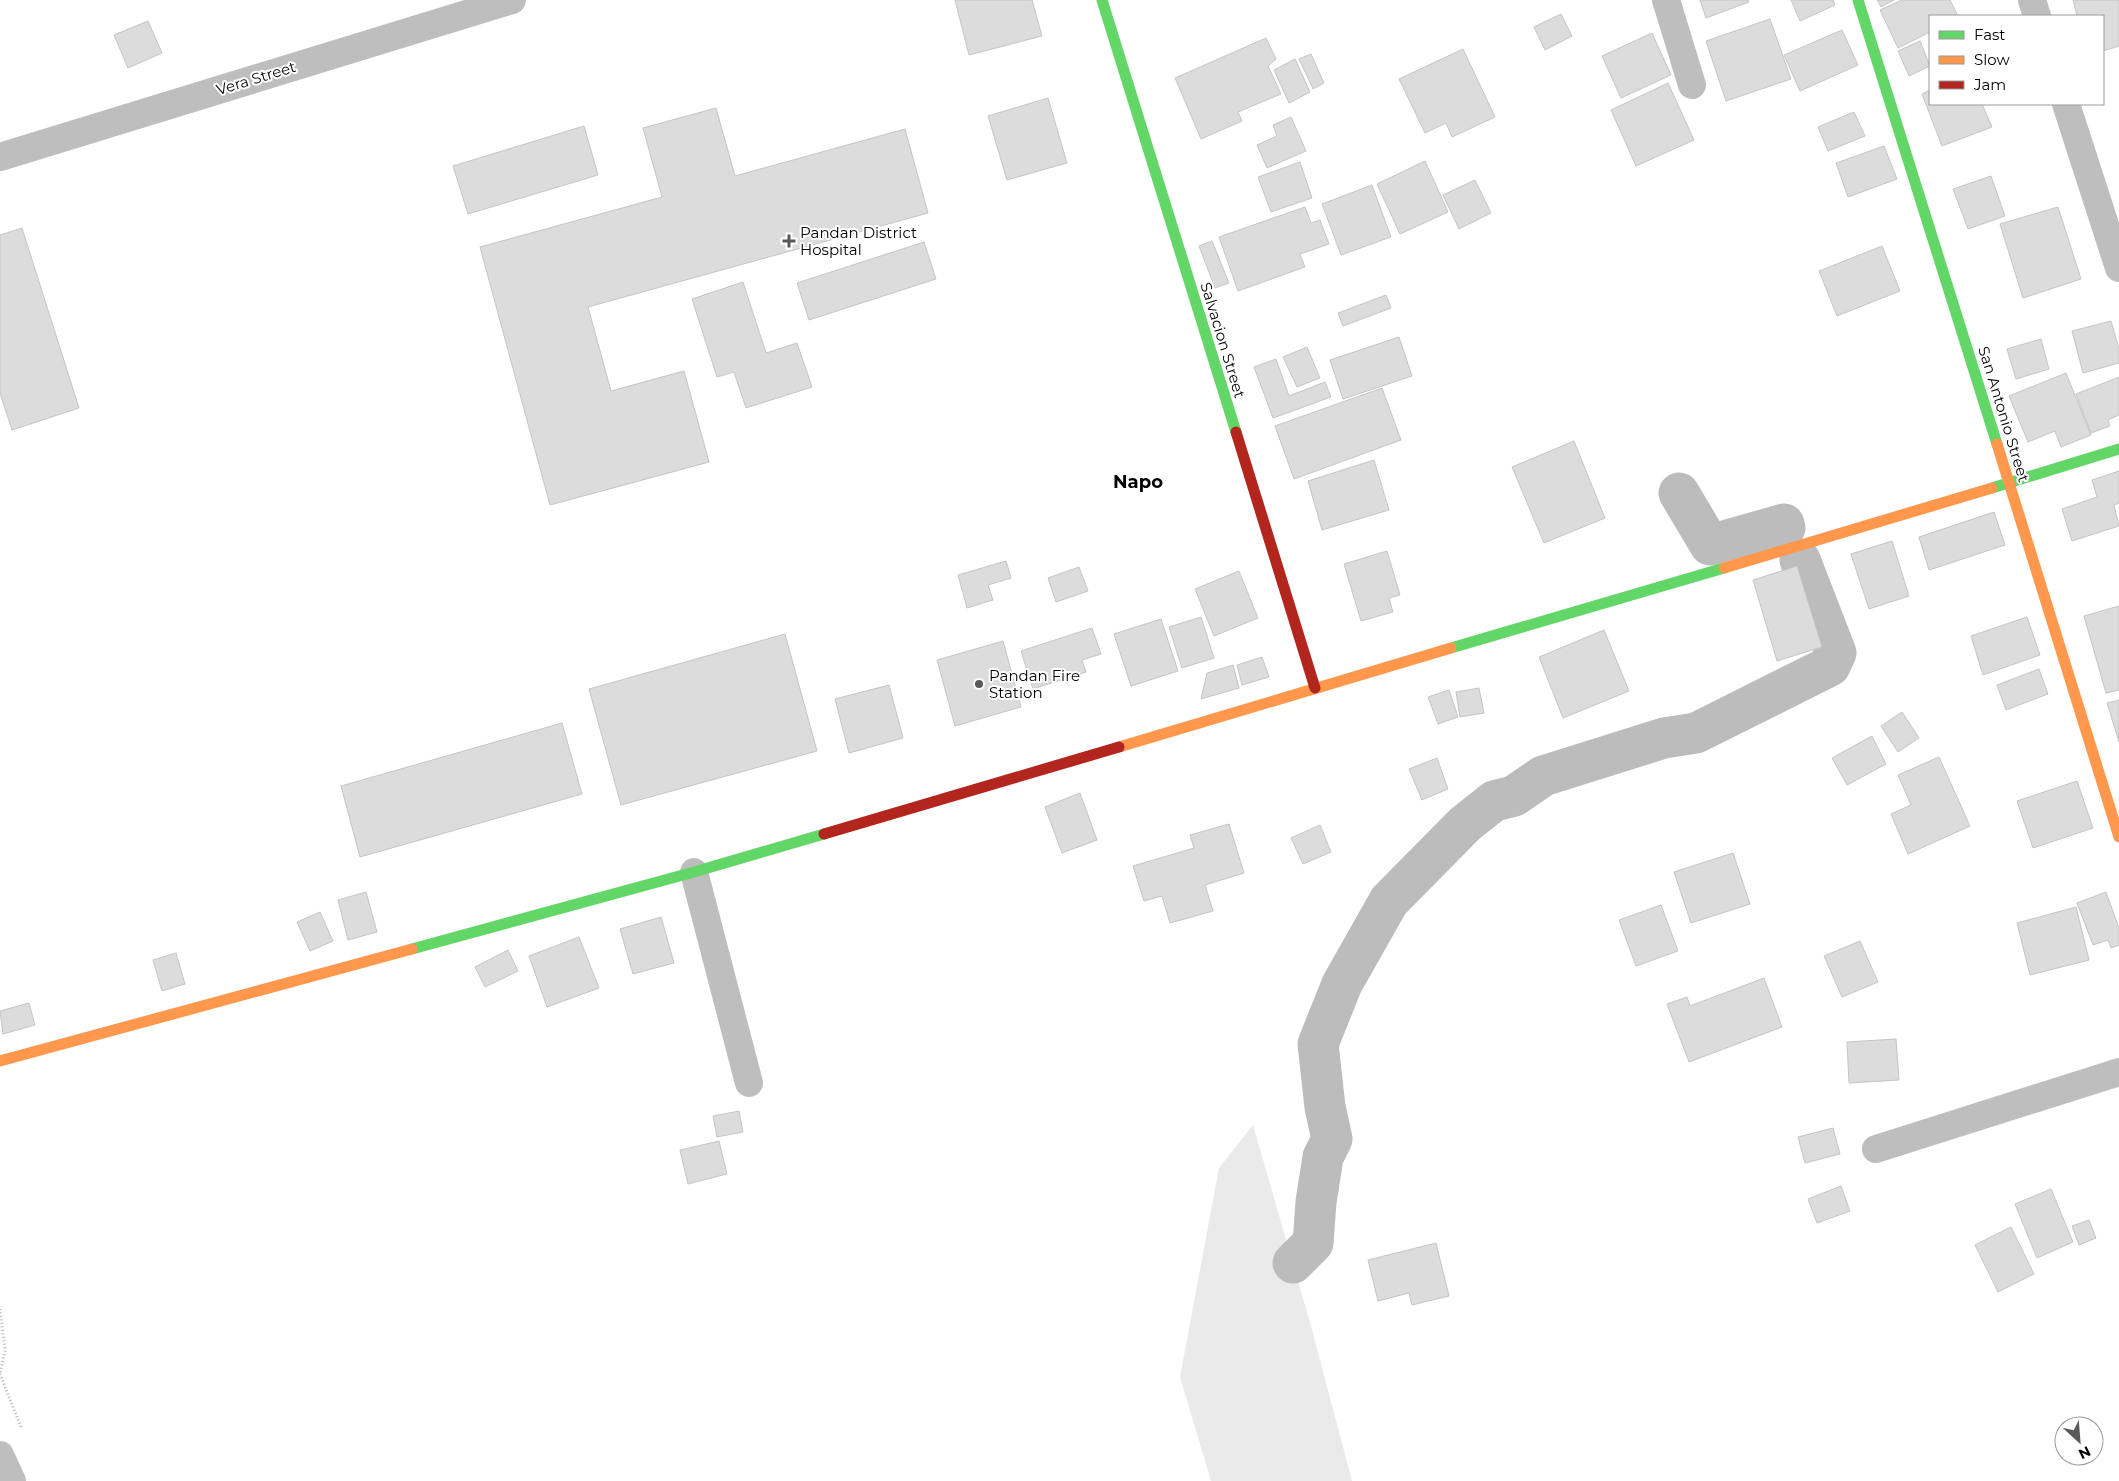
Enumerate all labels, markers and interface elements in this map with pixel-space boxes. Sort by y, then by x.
legend [1929,15,2104,105]
text: Fast [1974,25,2005,44]
text: Slow [1974,50,2010,69]
street label: Vera Street [214,57,298,99]
text: Jam [1973,75,2006,94]
place label: Pandan District Hospital [800,223,917,259]
marker: Pandan District Hospital [782,234,796,248]
street label: Salvacion Street [1196,280,1250,400]
street label: San Antonio Street [1974,344,2034,484]
district label: Napo [1113,471,1163,493]
place label: Pandan Fire Station [989,666,1080,702]
marker: Pandan Fire Station [973,678,985,690]
north arrow [2054,1416,2104,1466]
text: N [2076,1442,2094,1463]

